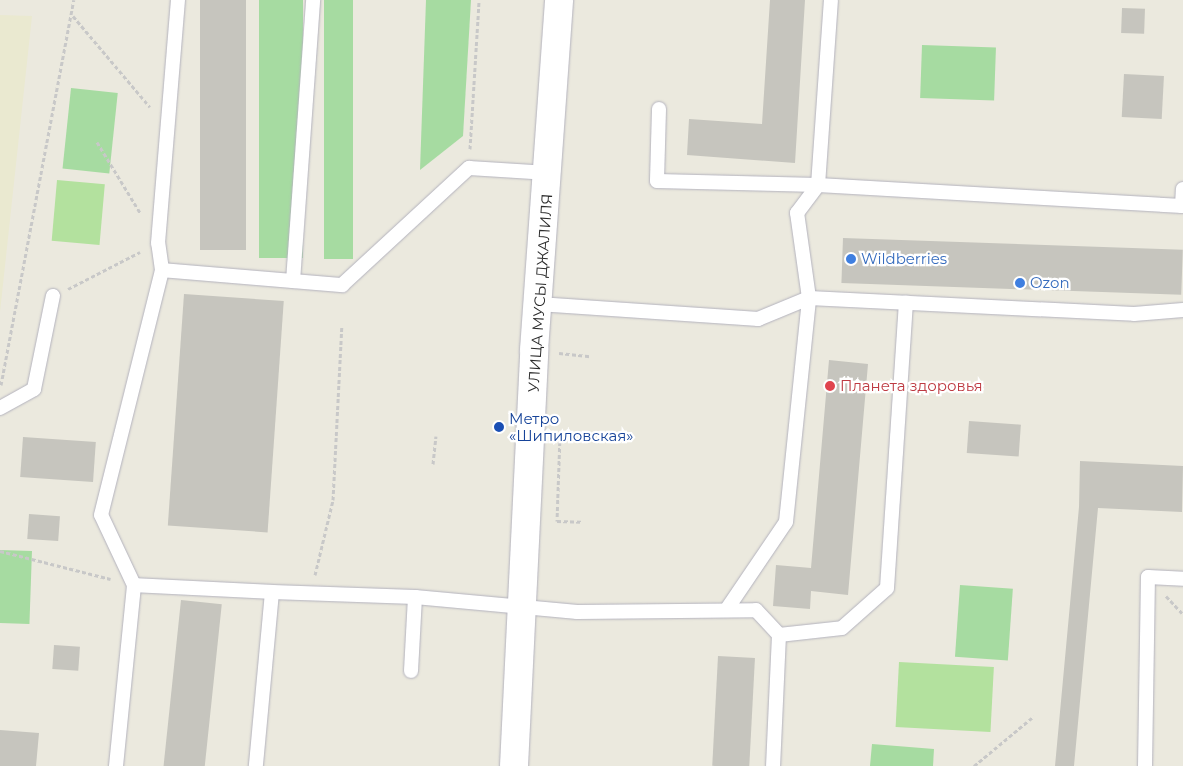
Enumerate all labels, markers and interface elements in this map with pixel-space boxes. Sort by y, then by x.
street label: УЛИЦА МУСЫ ДЖАЛИЛЯ [524,193,556,393]
place label: Wildberries [861,250,947,268]
marker: Wildberries [845,253,857,265]
place label: Ozon [1030,274,1070,292]
marker: Ozon [1014,277,1026,289]
place label: Планета здоровья [840,377,983,395]
marker: Планета здоровья [824,380,836,392]
place label: Метро «Шипиловская» [509,409,633,444]
marker: Метро «Шипиловская» [493,421,505,433]

